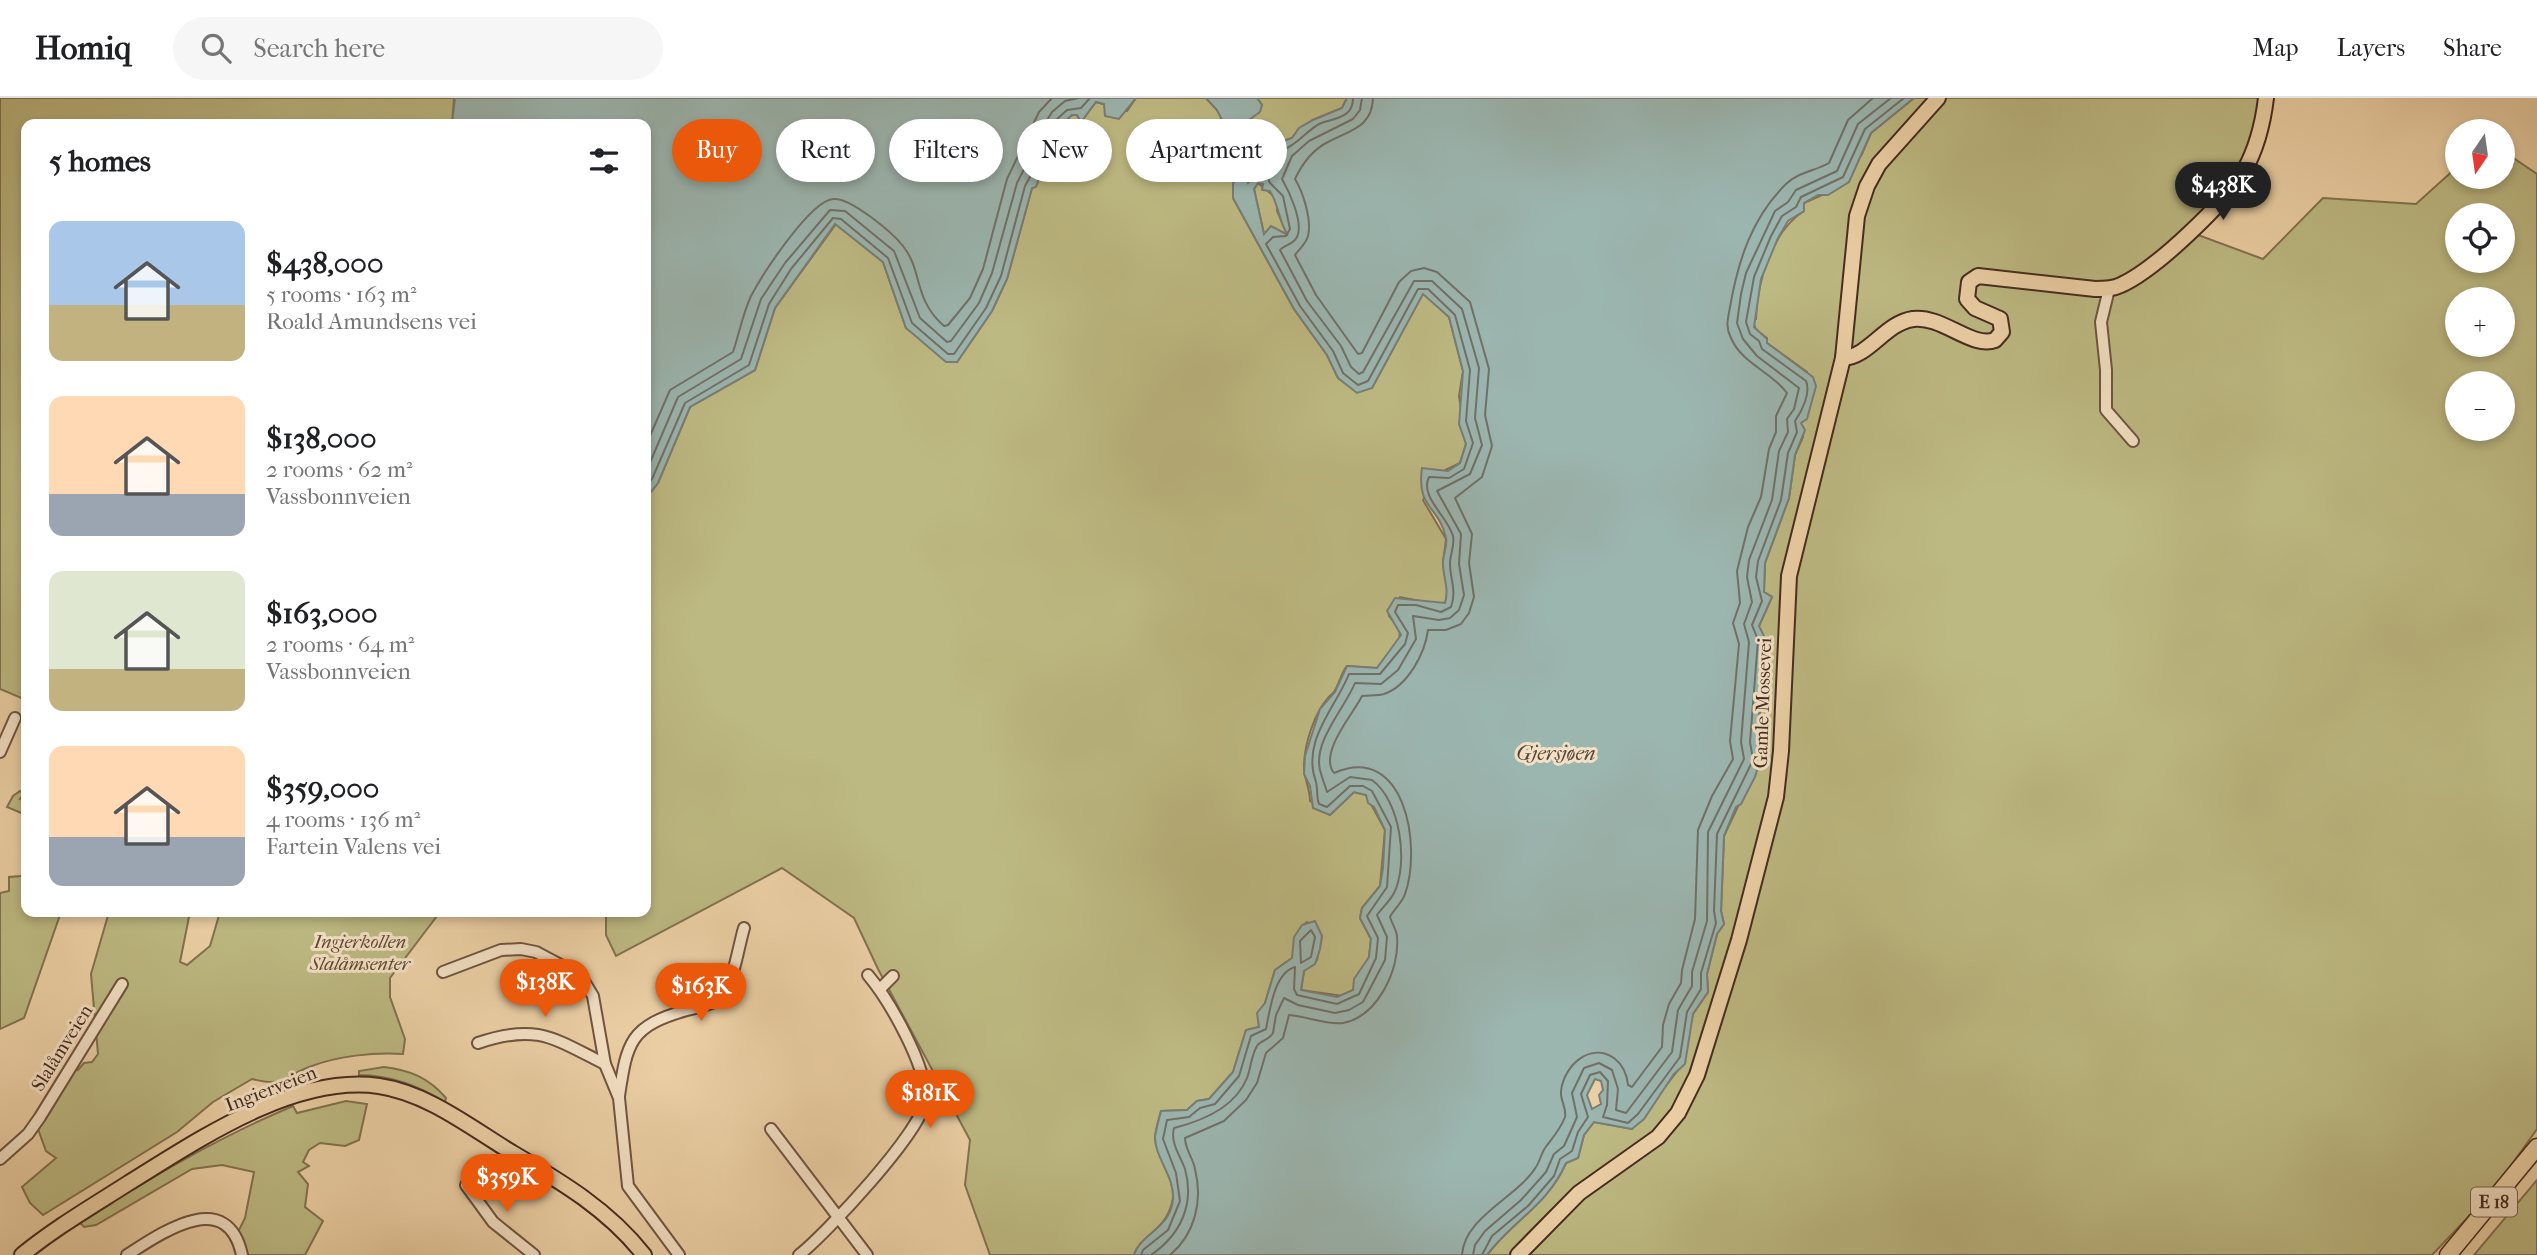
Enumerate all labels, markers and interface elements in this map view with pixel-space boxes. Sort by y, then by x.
search box [173,17,663,80]
text: Homiq [35,29,131,68]
icon: search [197,29,235,67]
text: Search here [253,33,385,64]
text: Map [2253,34,2299,62]
text: Layers [2337,34,2405,62]
text: Share [2443,34,2502,62]
chip: Buy [672,119,762,182]
chip: Rent [776,119,875,182]
chip: Filters [889,119,1003,182]
chip: New [1017,119,1112,182]
chip: Apartment [1126,119,1287,182]
north arrow [2445,119,2515,189]
map controls [2445,119,2515,441]
icon: filters [585,142,623,180]
text: 5 homes [49,144,151,179]
pin: $438K [2174,162,2272,222]
text: $438K [2191,171,2255,198]
button: locate [2445,203,2515,273]
text: $438,000 [266,246,383,281]
icon: home [105,249,189,333]
text: 5 rooms · 163 m² [266,281,416,308]
button: + [2445,287,2515,357]
text: Roald Amundsens vei [266,308,477,335]
button: − [2445,371,2515,441]
text: $138,000 [266,421,376,456]
icon: home [105,424,189,508]
text: 2 rooms · 62 m² [266,456,413,483]
text: Vassbonnveien [266,483,411,510]
text: $163,000 [266,596,378,631]
icon: home [105,599,189,683]
text: 2 rooms · 64 m² [266,631,414,658]
street label: Gamle Mossevei [1750,637,1776,769]
text: Vassbonnveien [266,658,411,685]
water label: Gjersjøen [1516,741,1596,765]
text: $359,000 [266,771,379,806]
icon: home [105,774,189,858]
text: 4 rooms · 136 m² [266,806,420,833]
text: Fartein Valens vei [266,833,441,860]
park label: Ingierkollen Slalåmsenter [309,931,411,975]
pin: $138K [496,960,594,1019]
pin: $163K [652,964,750,1023]
text: $138K [516,968,574,995]
text: $163K [671,972,731,999]
street label: Slalåmveien [27,1001,97,1095]
street label: Ingierveien [222,1062,320,1116]
pin: $181K [881,1070,979,1130]
text: $181K [901,1079,959,1106]
pin: $359K [458,1154,556,1214]
text: $359K [477,1163,537,1190]
road number: E 18 [2471,1188,2517,1217]

